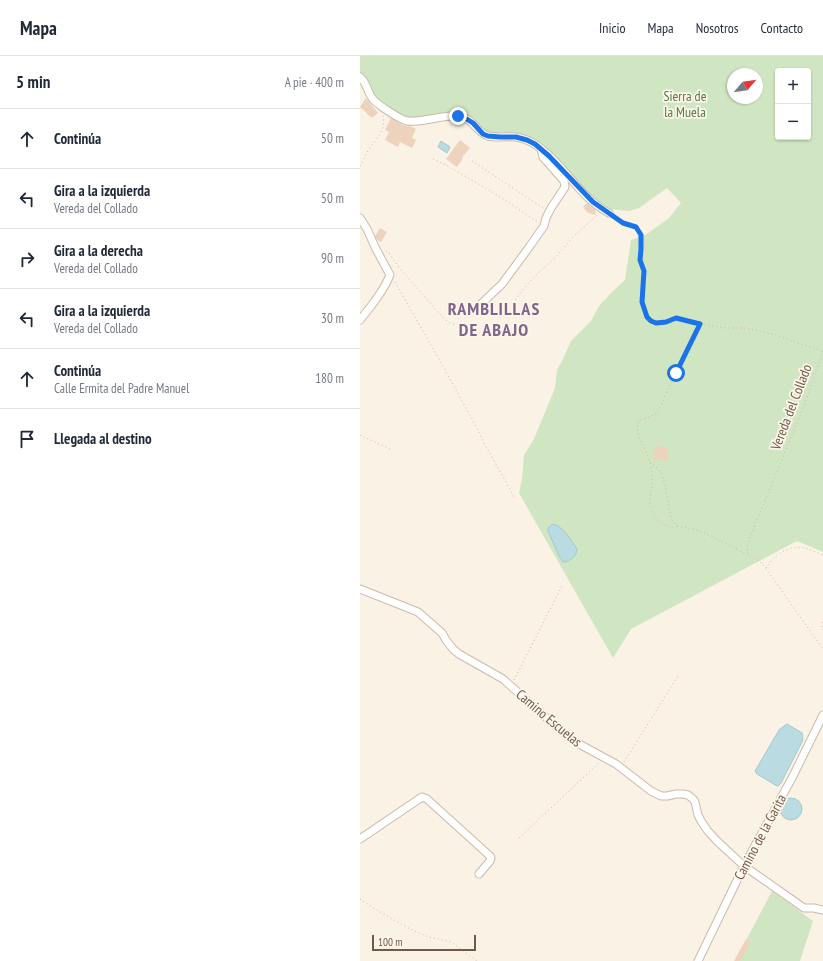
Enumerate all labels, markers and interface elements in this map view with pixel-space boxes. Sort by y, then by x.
text: Mapa [20,16,57,40]
text: Inicio [599,19,626,37]
text: Mapa [648,19,674,37]
text: Nosotros [696,19,739,37]
text: Contacto [761,19,803,37]
north arrow [727,68,763,104]
map controls [775,68,811,140]
button: + [775,68,811,104]
text: 5 min [16,71,50,93]
text: A pie · 400 m [285,74,344,91]
park label: Sierra de la Muela [664,87,707,121]
button: − [775,104,811,140]
route end [449,107,467,125]
icon: ahead [16,128,38,150]
text: Continúa [54,129,101,148]
text: 50 m [321,130,344,147]
text: Gira a la izquierda [54,181,150,200]
icon: left [16,188,38,210]
text: 50 m [321,190,344,207]
text: Vereda del Collado [54,200,138,217]
text: Gira a la derecha [54,241,143,260]
icon: right [16,248,38,270]
text: 90 m [321,250,344,267]
text: Vereda del Collado [54,260,138,277]
district label: RAMBLILLAS DE ABAJO [448,297,540,341]
text: Gira a la izquierda [54,301,150,320]
icon: left [16,308,38,330]
text: 30 m [321,310,344,327]
text: Vereda del Collado [54,320,138,337]
text: Continúa [54,361,101,380]
street label: Vereda del Collado [766,362,816,453]
route start [667,364,685,382]
icon: ahead [16,368,38,390]
text: 180 m [315,370,344,387]
text: Calle Ermita del Padre Manuel [54,380,189,397]
icon: arrive [16,428,38,450]
text: Llegada al destino [54,429,152,448]
street label: Camino Escuelas [512,685,586,751]
street label: Camino de la Garita [730,791,790,883]
scale bar [372,933,476,952]
text: 100 m [378,935,402,949]

